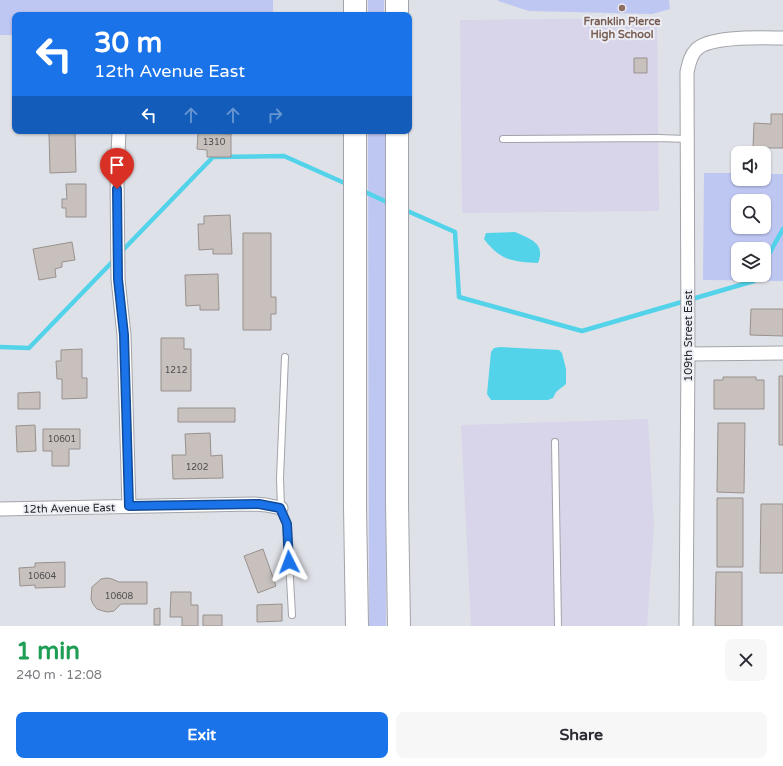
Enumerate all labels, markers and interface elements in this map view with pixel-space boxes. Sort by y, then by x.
marker: Franklin Pierce High School [617,3,627,13]
place label: Franklin Pierce High School [584,15,661,42]
text: 30 m [94,26,162,60]
icon: left [28,28,80,80]
text: 12th Avenue East [94,60,245,82]
icon: left [138,104,160,126]
icon: ahead [180,104,202,126]
icon: ahead [222,104,244,126]
icon: right [264,104,286,126]
house number: 1310 [203,137,226,148]
map controls [731,146,771,282]
button: sound [731,146,771,186]
pin [100,148,134,189]
icon: arrive [106,154,128,176]
button: search [731,194,771,234]
button: layers [731,242,771,282]
street label: 109th Street East [682,290,695,382]
house number: 1212 [165,365,187,376]
house number: 10601 [48,434,76,445]
house number: 1202 [186,462,208,473]
street label: 12th Avenue East [23,501,115,516]
position arrow [268,541,310,583]
house number: 10604 [28,571,56,582]
house number: 10608 [105,591,133,602]
text: 1 min [16,637,80,666]
button: close [725,639,767,681]
text: 240 m · 12:08 [16,667,102,683]
button: Exit [16,712,388,758]
button: Share [396,712,767,758]

